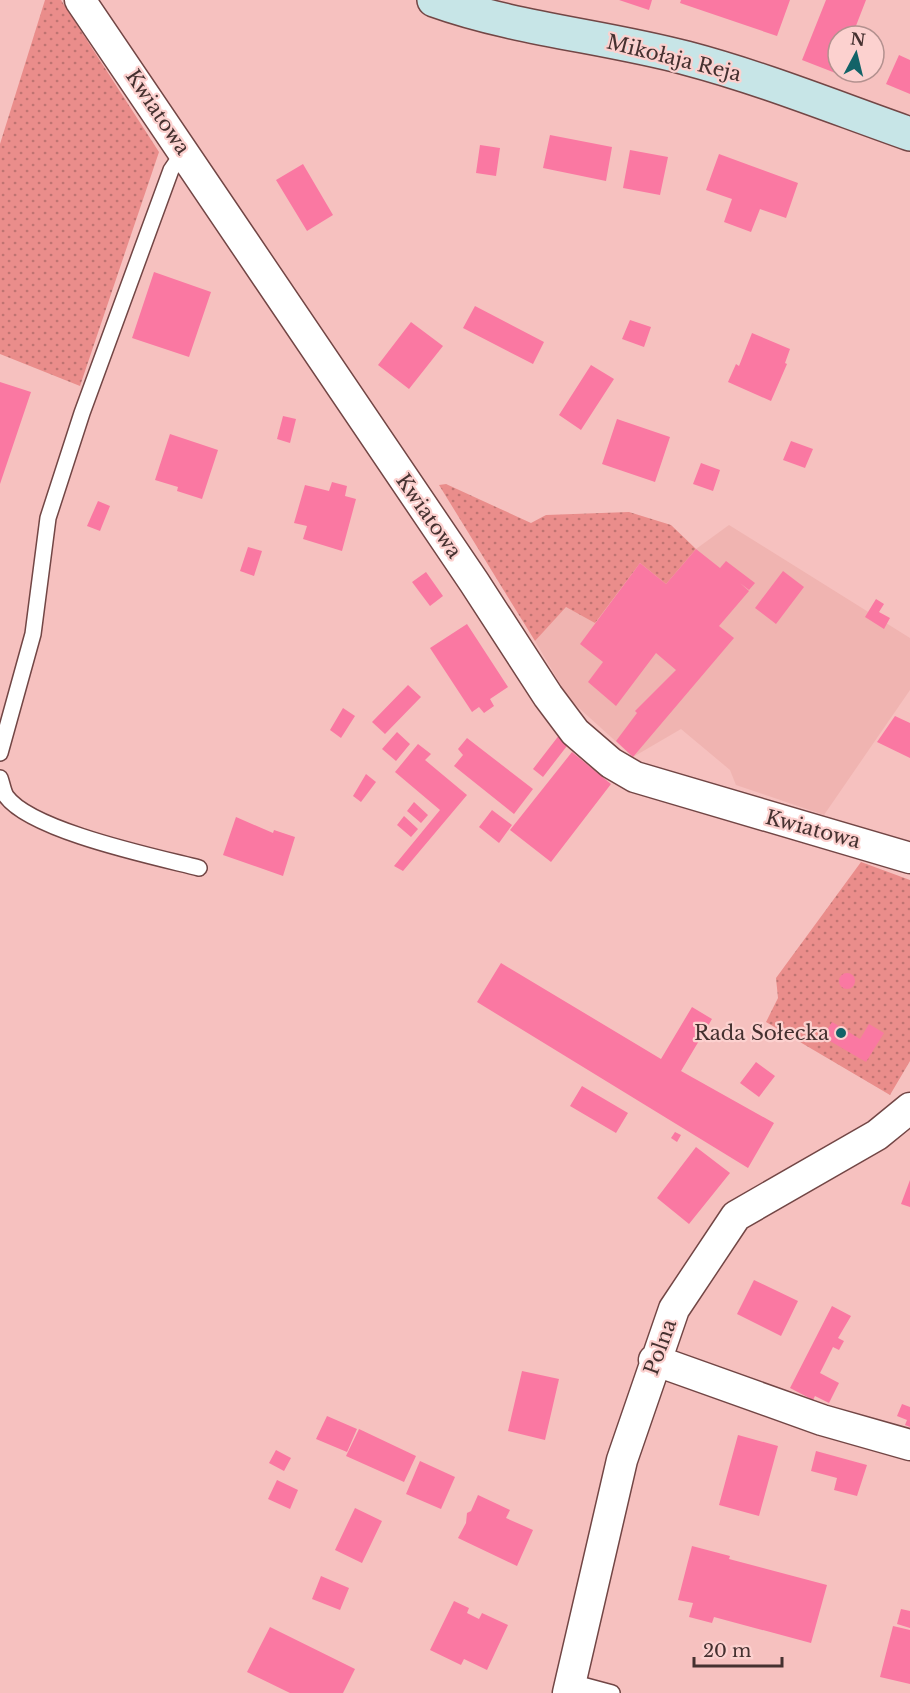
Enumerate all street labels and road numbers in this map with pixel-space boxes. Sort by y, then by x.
street label: Mikołaja Reja [604,30,745,87]
street label: Kwiatowa [121,65,196,160]
street label: Kwiatowa [391,469,467,564]
street label: Kwiatowa [763,805,864,853]
street label: Polna [639,1315,681,1378]

